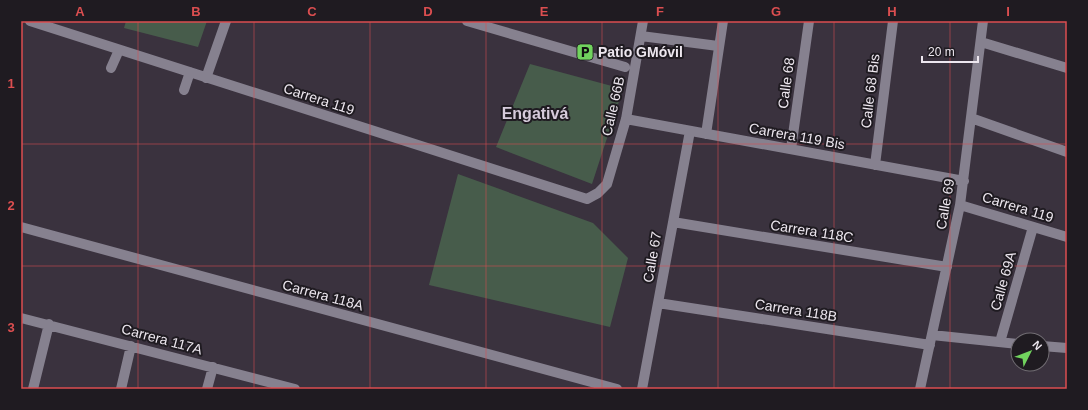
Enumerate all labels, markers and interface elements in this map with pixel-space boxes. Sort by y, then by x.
text: A [75,4,85,19]
text: B [191,4,201,19]
text: C [307,4,317,19]
text: D [423,4,433,19]
text: E [540,4,549,19]
text: F [656,4,664,19]
text: G [771,4,781,19]
text: H [887,4,897,19]
text: I [1006,4,1010,19]
scale bar [922,38,978,64]
parking icon: Patio GMóvil [575,42,595,62]
place label: Patio GMóvil [598,44,683,60]
text: 20 m [928,45,955,59]
street label: Calle 68 Bis [858,53,882,129]
street label: Calle 68 [775,56,798,110]
street label: Calle 66B [598,75,628,137]
text: 1 [7,76,15,91]
street label: Carrera 119 [281,80,357,118]
district label: Engativá [502,105,568,122]
street label: Carrera 119 Bis [748,120,846,152]
street label: Calle 69 [933,177,957,231]
street label: Carrera 119 [980,189,1056,225]
text: 2 [7,198,15,213]
street label: Carrera 118C [769,217,855,245]
street label: Calle 67 [640,230,664,284]
street label: Calle 69A [987,249,1019,312]
street label: Carrera 118A [281,277,366,314]
street label: Carrera 118B [754,296,838,324]
text: 3 [7,320,15,335]
street label: Carrera 117A [120,321,205,358]
north arrow [1010,332,1050,372]
text: N [1030,338,1045,352]

